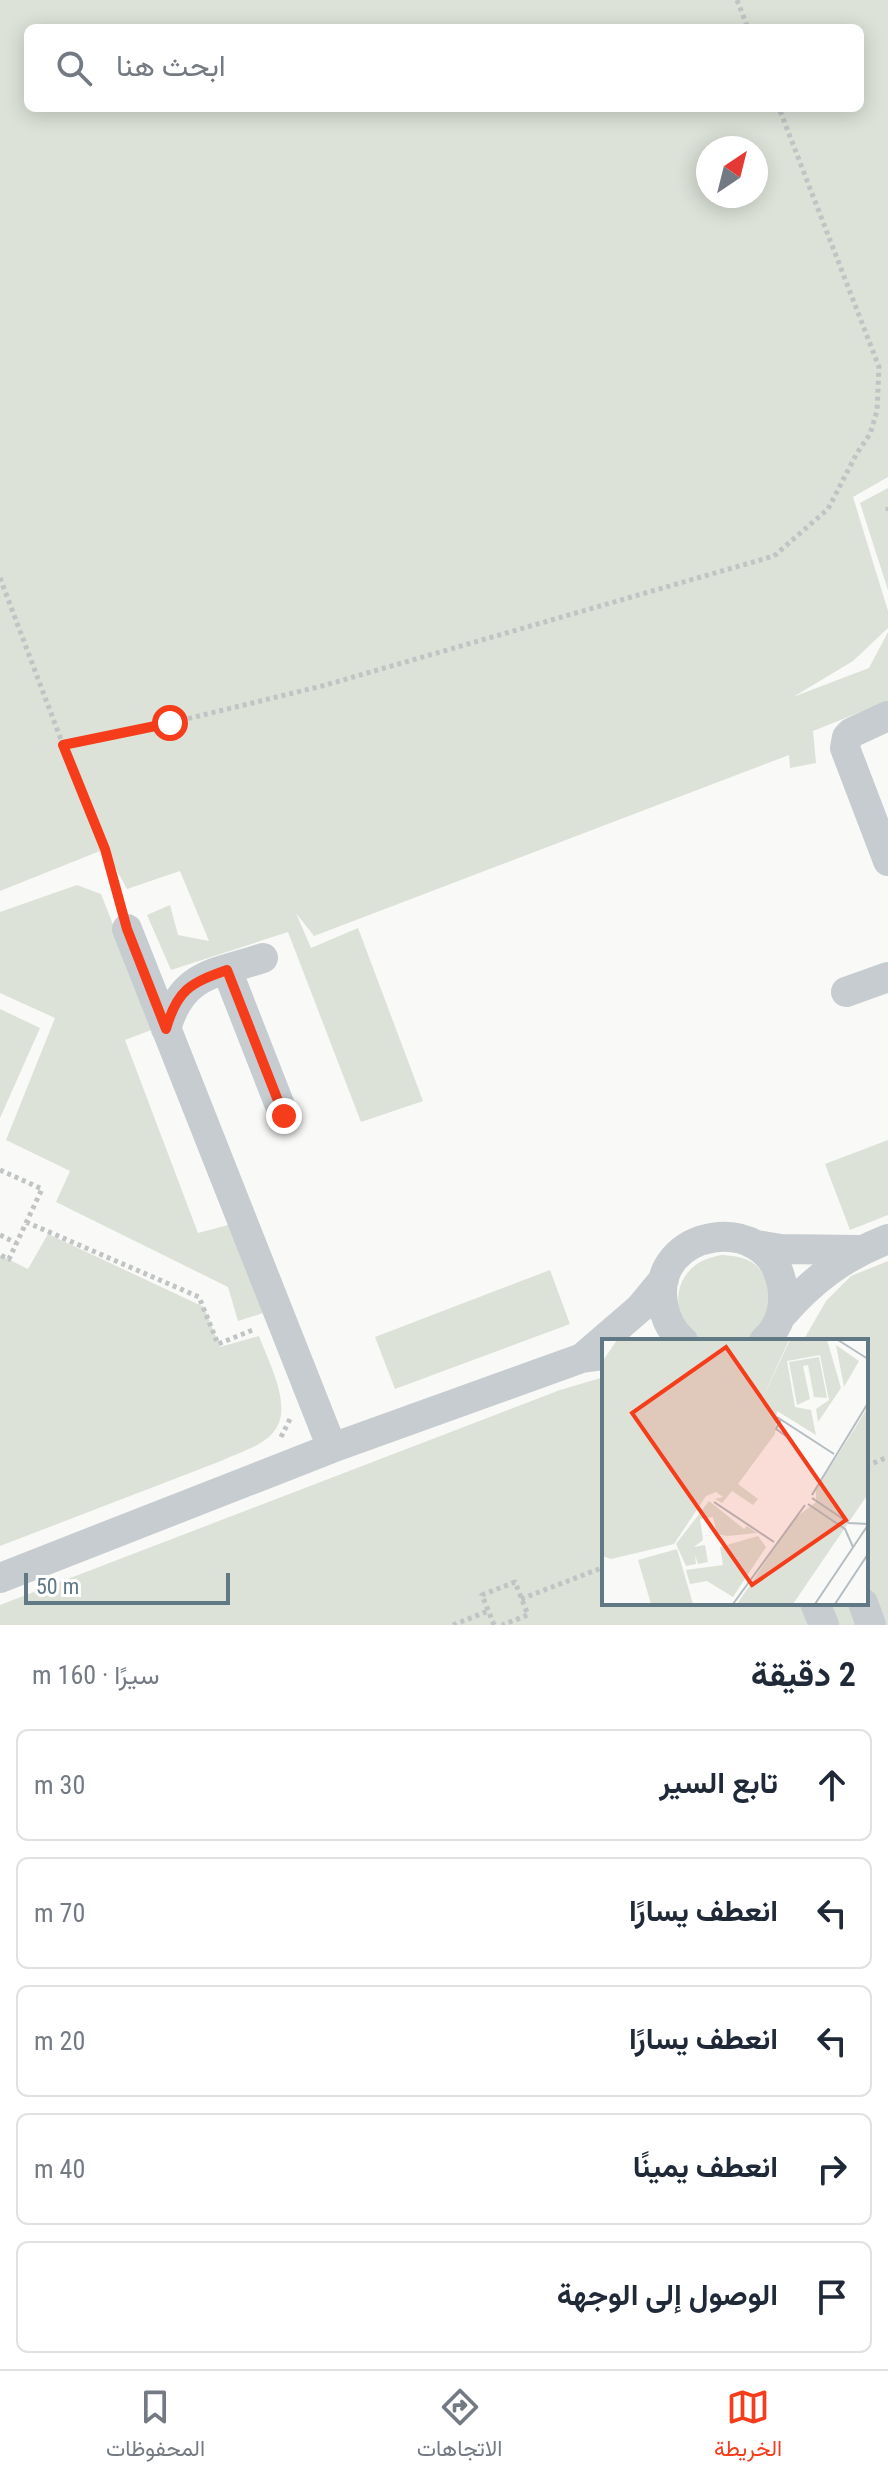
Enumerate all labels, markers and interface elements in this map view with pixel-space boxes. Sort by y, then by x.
search box [24,24,864,112]
icon: search [52,46,96,90]
text: ابحث هنا [116,48,226,83]
north arrow [696,136,768,208]
route start [152,705,188,741]
route end [266,1098,302,1134]
inset map [602,1339,868,1605]
scale bar [24,1569,230,1605]
text: 50 m [36,1574,79,1599]
text: 2 دقيقة [751,1654,856,1694]
text: سيرًا · 160 m [32,1660,159,1690]
icon: ahead [810,1763,854,1807]
text: تابع السير [659,1765,778,1800]
text: 30 m [34,1770,85,1800]
icon: left [810,1891,854,1935]
text: انعطف يسارًا [629,1893,778,1928]
text: 70 m [34,1898,85,1928]
icon: left [810,2019,854,2063]
text: انعطف يسارًا [629,2021,778,2056]
text: 20 m [34,2026,85,2056]
icon: right [810,2147,854,2191]
text: انعطف يمينًا [633,2149,778,2184]
text: 40 m [34,2154,85,2184]
icon: arrive [810,2275,854,2319]
text: الوصول إلى الوجهة [557,2277,778,2312]
tab: المحفوظات [106,2385,205,2468]
tab: الاتجاهات [417,2385,502,2468]
tab: الخريطة [714,2385,782,2468]

